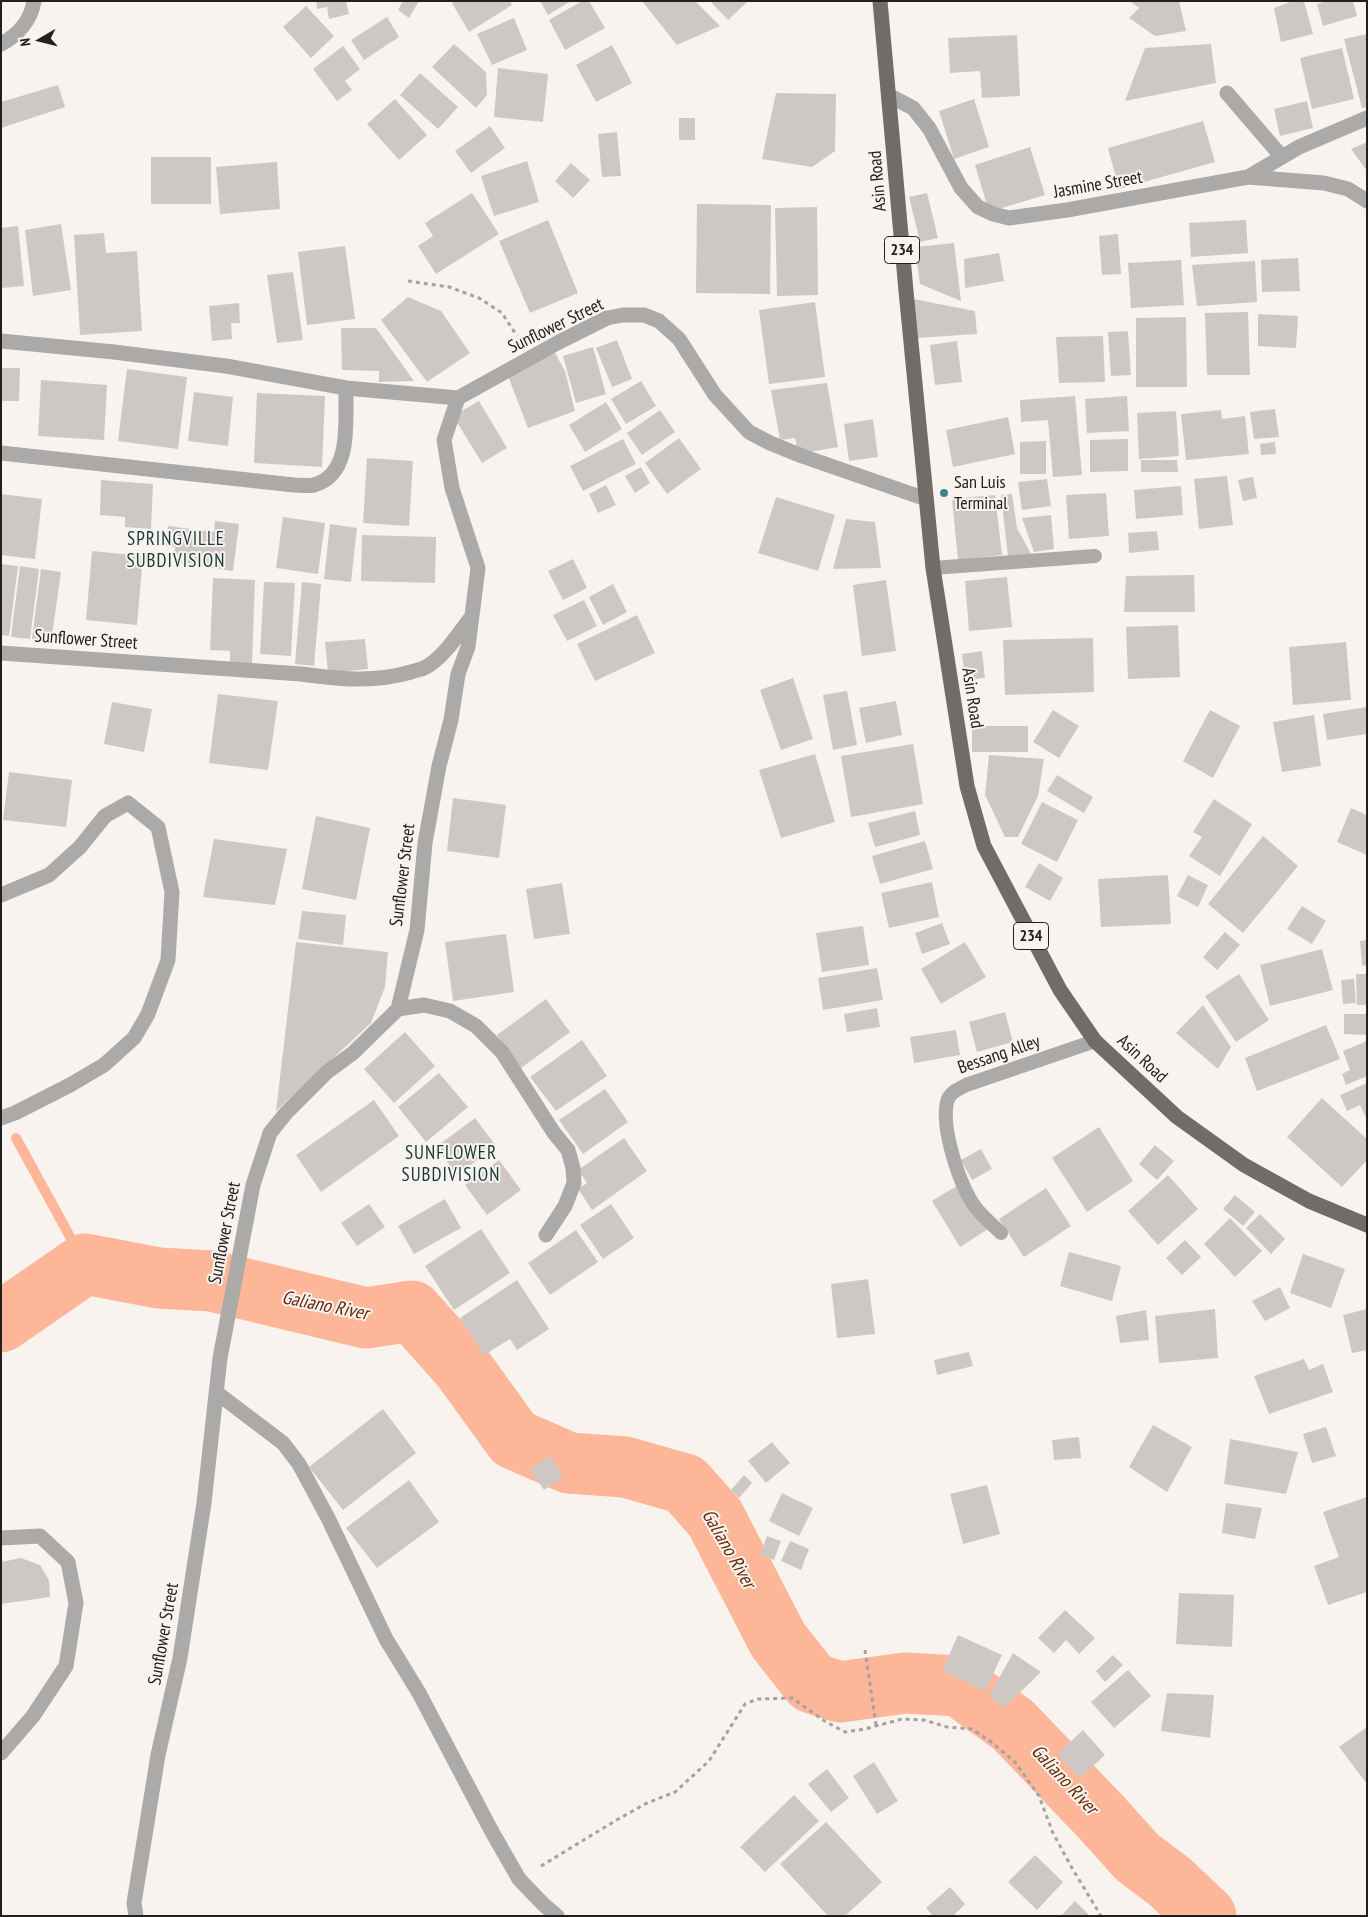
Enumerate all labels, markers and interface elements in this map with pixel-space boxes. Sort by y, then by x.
north arrow [15,15,65,65]
text: N [16,37,35,47]
street label: Asin Road [865,150,891,212]
street label: Jasmine Street [1052,167,1144,203]
road number: 234 [884,236,920,264]
street label: Sunflower Street [505,294,607,358]
place label: San Luis Terminal [954,472,1007,514]
marker: San Luis Terminal [938,487,950,499]
district label: SPRINGVILLE SUBDIVISION [125,529,227,573]
street label: Sunflower Street [34,626,138,654]
street label: Asin Road [957,666,987,730]
street label: Sunflower Street [386,822,420,928]
road number: 234 [1014,922,1048,949]
street label: Asin Road [1112,1030,1172,1088]
street label: Bessang Alley [955,1031,1043,1079]
district label: SUNFLOWER SUBDIVISION [400,1143,502,1187]
street label: Sunflower Street [205,1180,245,1286]
water label: Galiano River [280,1286,370,1326]
water label: Galiano River [696,1505,760,1593]
street label: Sunflower Street [144,1581,184,1687]
water label: Galiano River [1026,1740,1102,1820]

